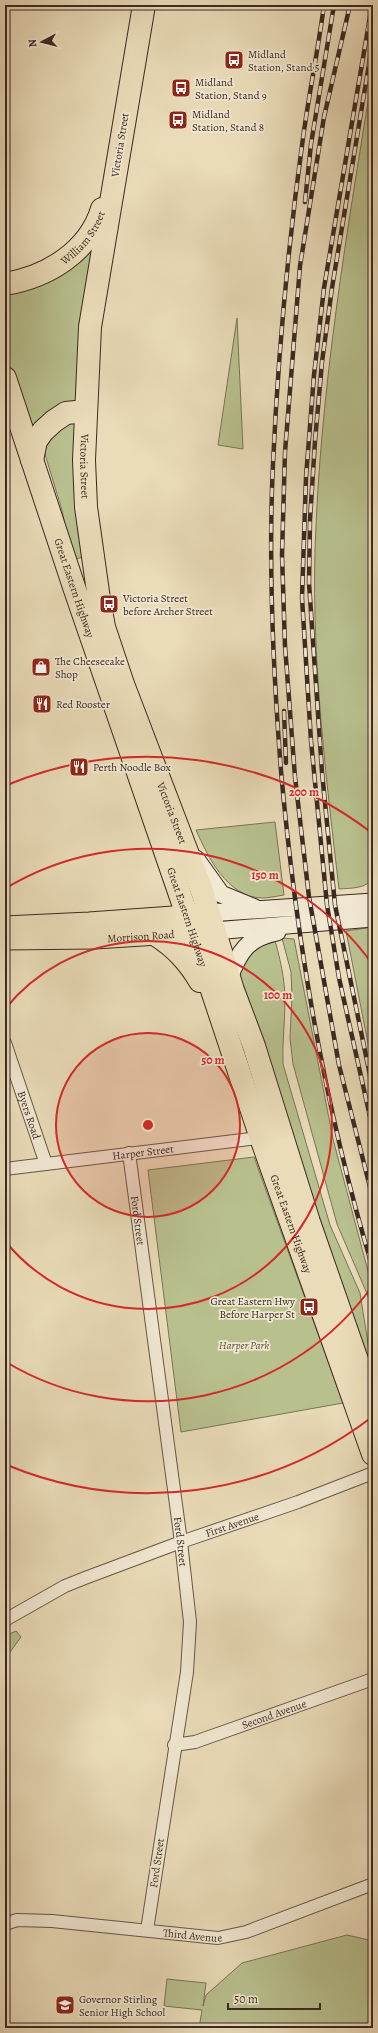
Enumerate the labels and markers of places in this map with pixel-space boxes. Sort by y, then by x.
place label: Midland Station, Stand 5 [248,47,320,75]
bus stop icon: Midland Station, Stand 5 [223,49,245,71]
place label: Midland Station, Stand 9 [195,75,267,103]
bus stop icon: Midland Station, Stand 9 [170,77,192,99]
place label: Midland Station, Stand 8 [192,107,264,135]
bus stop icon: Midland Station, Stand 8 [167,109,189,131]
place label: Victoria Street before Archer Street [122,591,213,619]
bus stop icon: Victoria Street before Archer Street [98,593,120,615]
place label: The Cheesecake Shop [55,654,125,682]
shop icon: The Cheesecake Shop [30,656,52,678]
restaurant icon: Red Rooster [31,693,53,715]
place label: Red Rooster [56,697,110,712]
restaurant icon: Perth Noodle Box [68,756,90,778]
place label: Perth Noodle Box [93,760,171,775]
centre of rings [141,1118,155,1132]
place label: Great Eastern Hwy Before Harper St [210,1294,295,1322]
bus stop icon: Great Eastern Hwy Before Harper St [298,1296,320,1318]
place label: Governor Stirling Senior High School [79,1992,165,2020]
school or university icon: Governor Stirling Senior High School [54,1994,76,2016]

